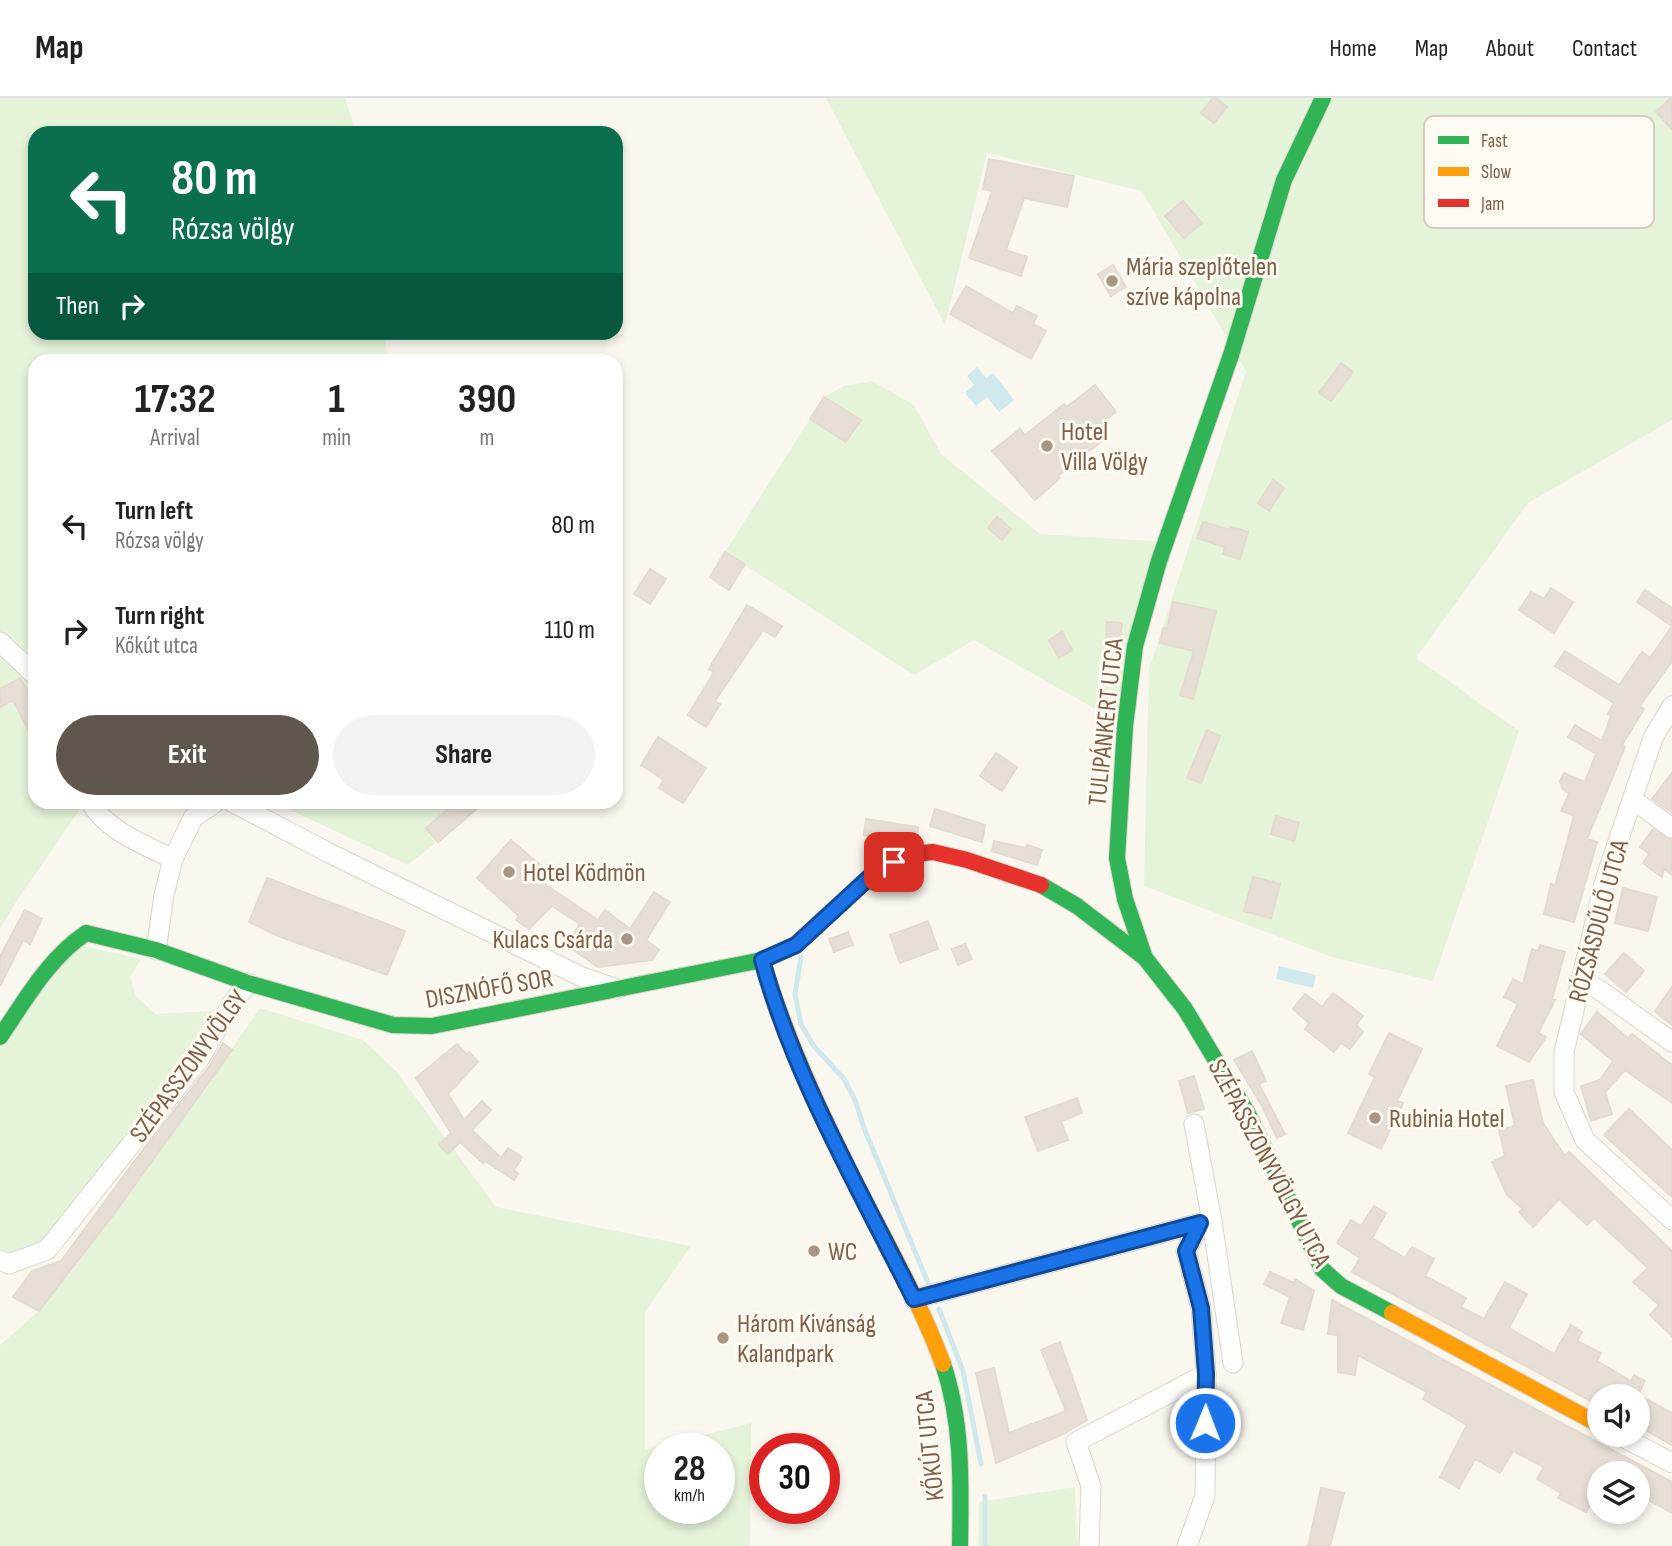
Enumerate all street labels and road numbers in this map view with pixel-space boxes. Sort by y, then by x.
street label: TULIPÁNKERT UTCA [1082,636,1131,808]
street label: RÓZSÁSDŰLŐ UTCA [1563,836,1636,1006]
street label: DISZNÓFŐ SOR [423,963,555,1016]
street label: SZÉPASSZONYVÖLGY [124,985,255,1149]
street label: SZÉPASSZONYVÖLGY UTCA [1201,1054,1337,1274]
street label: KŐKÚT UTCA [909,1388,952,1502]

